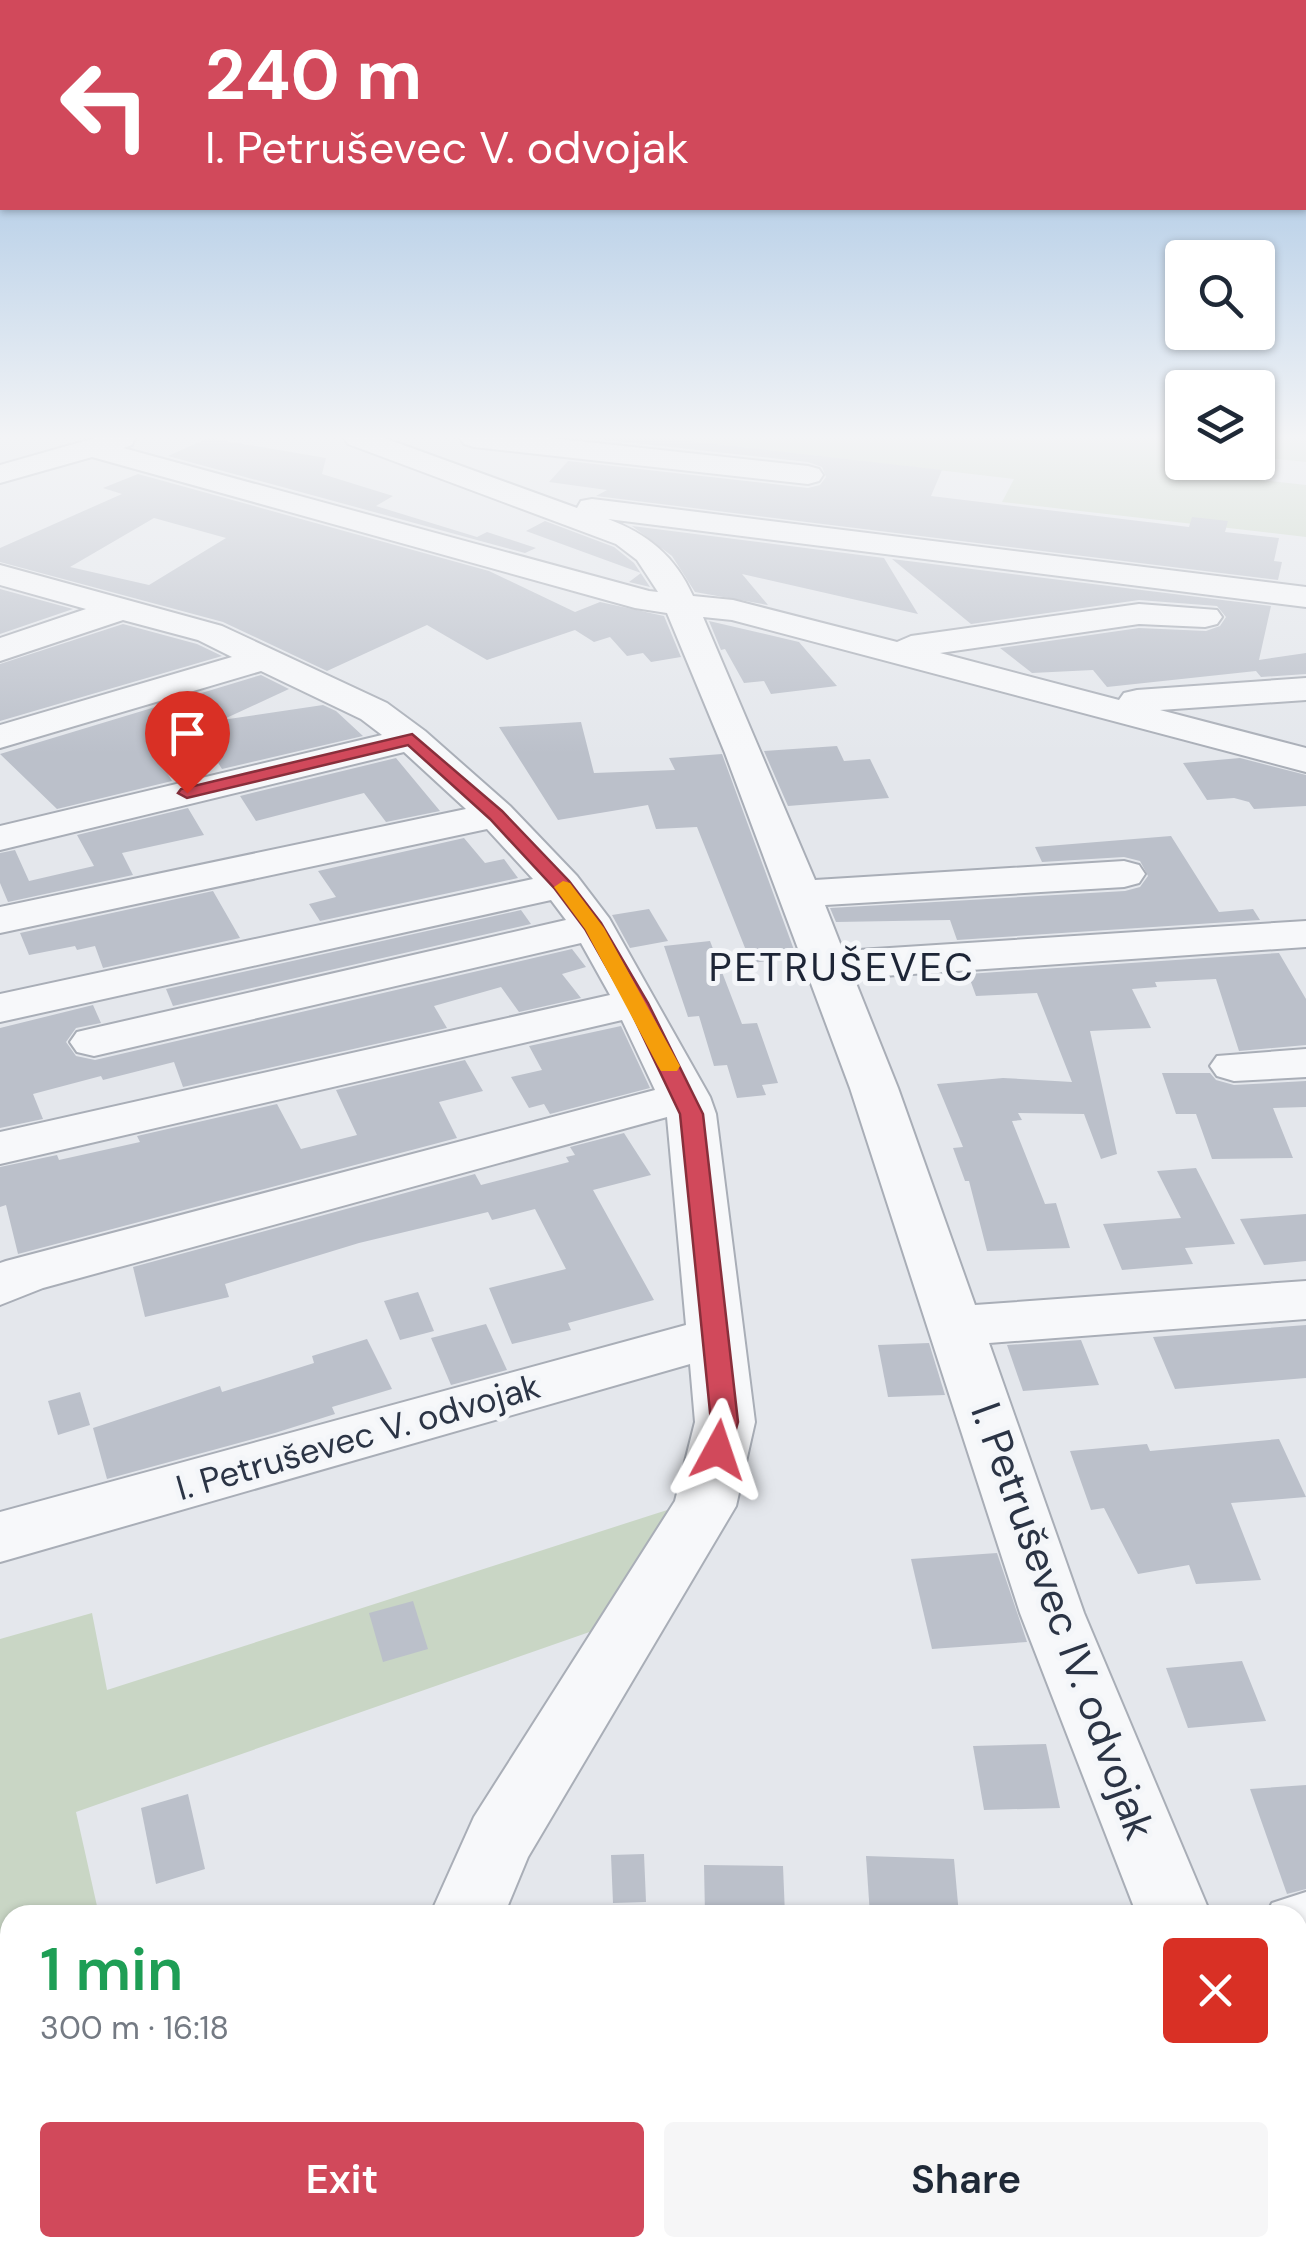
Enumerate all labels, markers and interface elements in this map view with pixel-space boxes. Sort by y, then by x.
text: 240 m [205,30,422,121]
icon: left [40,40,170,170]
text: I. Petruševec V. odvojak [205,118,689,177]
map controls [1165,240,1275,480]
button: search [1165,240,1275,350]
button: layers [1165,370,1275,480]
pin [145,691,230,794]
icon: arrive [160,706,215,761]
district label: PETRUŠEVEC [708,941,976,993]
street label: I. Petruševec V. odvojak [171,1363,546,1511]
street label: I. Petruševec IV. odvojak [958,1395,1168,1847]
position arrow [666,1398,770,1502]
text: 1 min [40,1930,183,2009]
button: close [1163,1938,1268,2043]
text: 300 m · 16:18 [40,2007,229,2049]
button: Exit [40,2122,644,2237]
button: Share [664,2122,1268,2237]

